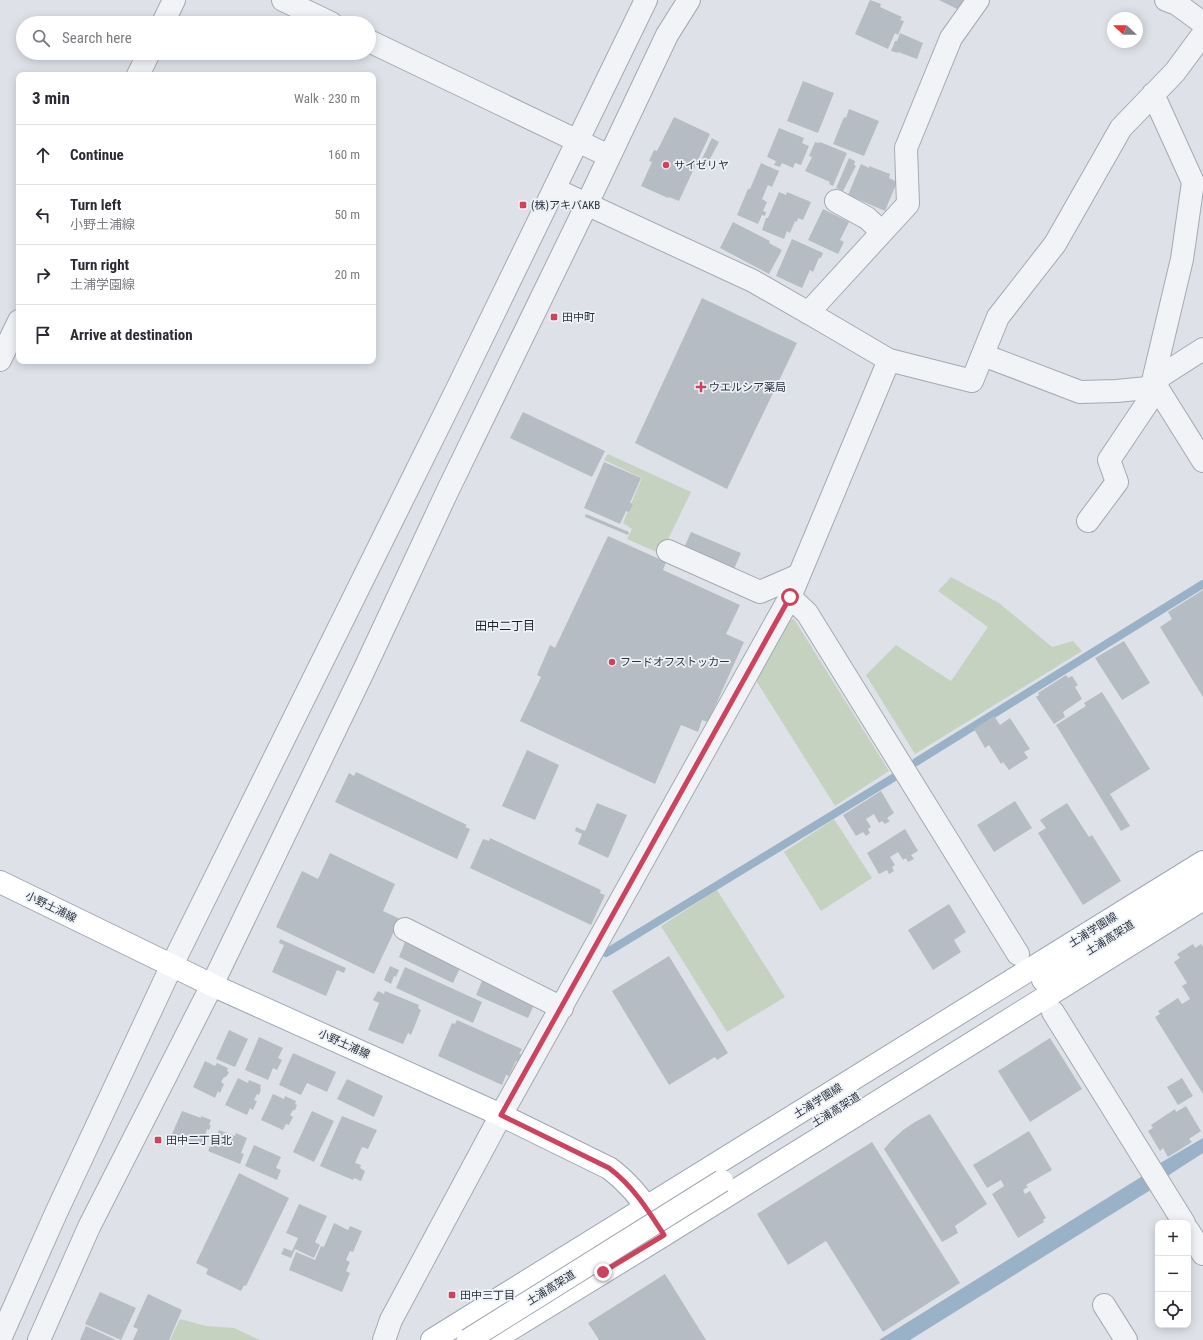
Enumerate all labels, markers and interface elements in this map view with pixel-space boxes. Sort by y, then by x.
north arrow [1107,12,1143,48]
search box [16,16,376,60]
icon: search [30,27,52,49]
text: Search here [62,29,132,47]
text: 3 min [32,88,70,108]
text: Walk · 230 m [294,91,360,106]
icon: ahead [32,144,54,166]
text: Continue [70,146,124,164]
text: 160 m [328,147,360,162]
place label: サイゼリヤ [674,159,729,172]
marker: サイゼリヤ [661,160,671,170]
text: Turn left [70,196,121,214]
place label: (株)アキバAKB [531,199,600,212]
marker: (株)アキバAKB [518,200,528,210]
icon: left [32,204,54,226]
text: 50 m [334,207,360,222]
text: 小野土浦線 [70,217,135,232]
text: Turn right [70,256,129,274]
icon: right [32,264,54,286]
text: 20 m [334,267,360,282]
text: 土浦学園線 [70,277,135,292]
place label: 田中町 [562,311,595,324]
marker: 田中町 [549,312,559,322]
icon: arrive [32,324,54,346]
text: Arrive at destination [70,326,193,344]
place label: ウエルシア薬局 [709,381,786,394]
marker: ウエルシア薬局 [696,382,706,392]
route start [781,588,799,606]
district label: 田中二丁目 [475,619,535,633]
place label: フードオフストッカー [620,656,730,669]
marker: フードオフストッカー [607,657,617,667]
street label: 小野土浦線 [23,889,79,925]
street label: 土浦学園線 [1066,910,1120,950]
street label: 土浦高架道 [1083,918,1137,958]
street label: 小野土浦線 [316,1027,372,1061]
street label: 土浦学園線 [791,1081,845,1121]
street label: 土浦高架道 [809,1090,863,1130]
place label: 田中二丁目北 [166,1134,232,1147]
marker: 田中二丁目北 [153,1135,163,1145]
map controls [1155,1220,1191,1328]
button: + [1155,1220,1191,1256]
button: − [1155,1256,1191,1292]
route end [594,1263,612,1281]
street label: 土浦高架道 [524,1268,578,1308]
place label: 田中三丁目 [460,1289,515,1302]
marker: 田中三丁目 [447,1290,457,1300]
button: locate [1155,1292,1191,1328]

